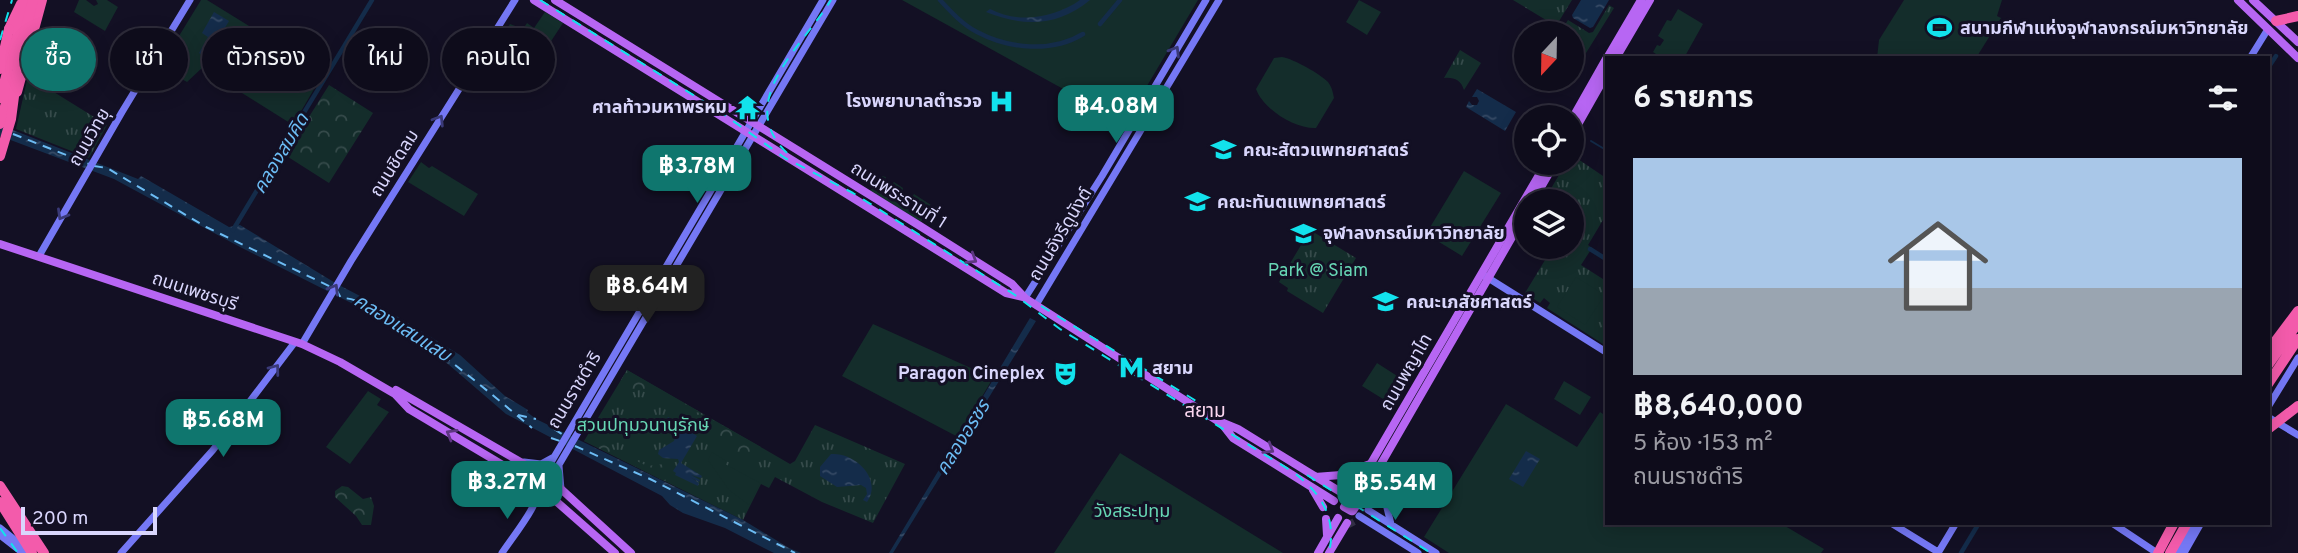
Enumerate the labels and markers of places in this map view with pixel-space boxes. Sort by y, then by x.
sports icon: สนามกีฬาแห่งจุฬาลงกรณ์มหาวิทยาลัย [1926,14,1954,42]
place label: สนามกีฬาแห่งจุฬาลงกรณ์มหาวิทยาลัย [1960,18,2248,41]
pin: ฿4.08M [1059,86,1173,145]
hospital icon: โรงพยาบาลตำรวจ [988,87,1016,115]
place label: โรงพยาบาลตำรวจ [846,91,982,114]
temple icon: ศาลท้าวมหาพรหม [733,93,761,121]
place label: ศาลท้าวมหาพรหม [592,97,727,120]
school or university icon: คณะสัตวแพทยศาสตร์ [1209,136,1237,164]
place label: คณะสัตวแพทยศาสตร์ [1243,140,1409,163]
pin: ฿3.78M [640,146,754,205]
school or university icon: คณะทันตแพทยศาสตร์ [1183,188,1211,216]
place label: คณะทันตแพทยศาสตร์ [1217,192,1386,215]
school or university icon: จุฬาลงกรณ์มหาวิทยาลัย [1289,219,1317,247]
place label: จุฬาลงกรณ์มหาวิทยาลัย [1323,223,1505,246]
pin: ฿8.64M [590,266,704,325]
school or university icon: คณะเภสัชศาสตร์ [1372,288,1400,316]
place label: คณะเภสัชศาสตร์ [1406,292,1532,315]
metro station icon: สยาม [1118,354,1146,382]
place label: สยาม [1152,358,1194,381]
theatre icon: Paragon Cineplex [1051,359,1079,387]
place label: Paragon Cineplex [898,363,1045,386]
pin: ฿5.68M [166,400,280,459]
pin: ฿3.27M [450,462,564,521]
pin: ฿5.54M [1338,462,1452,522]

